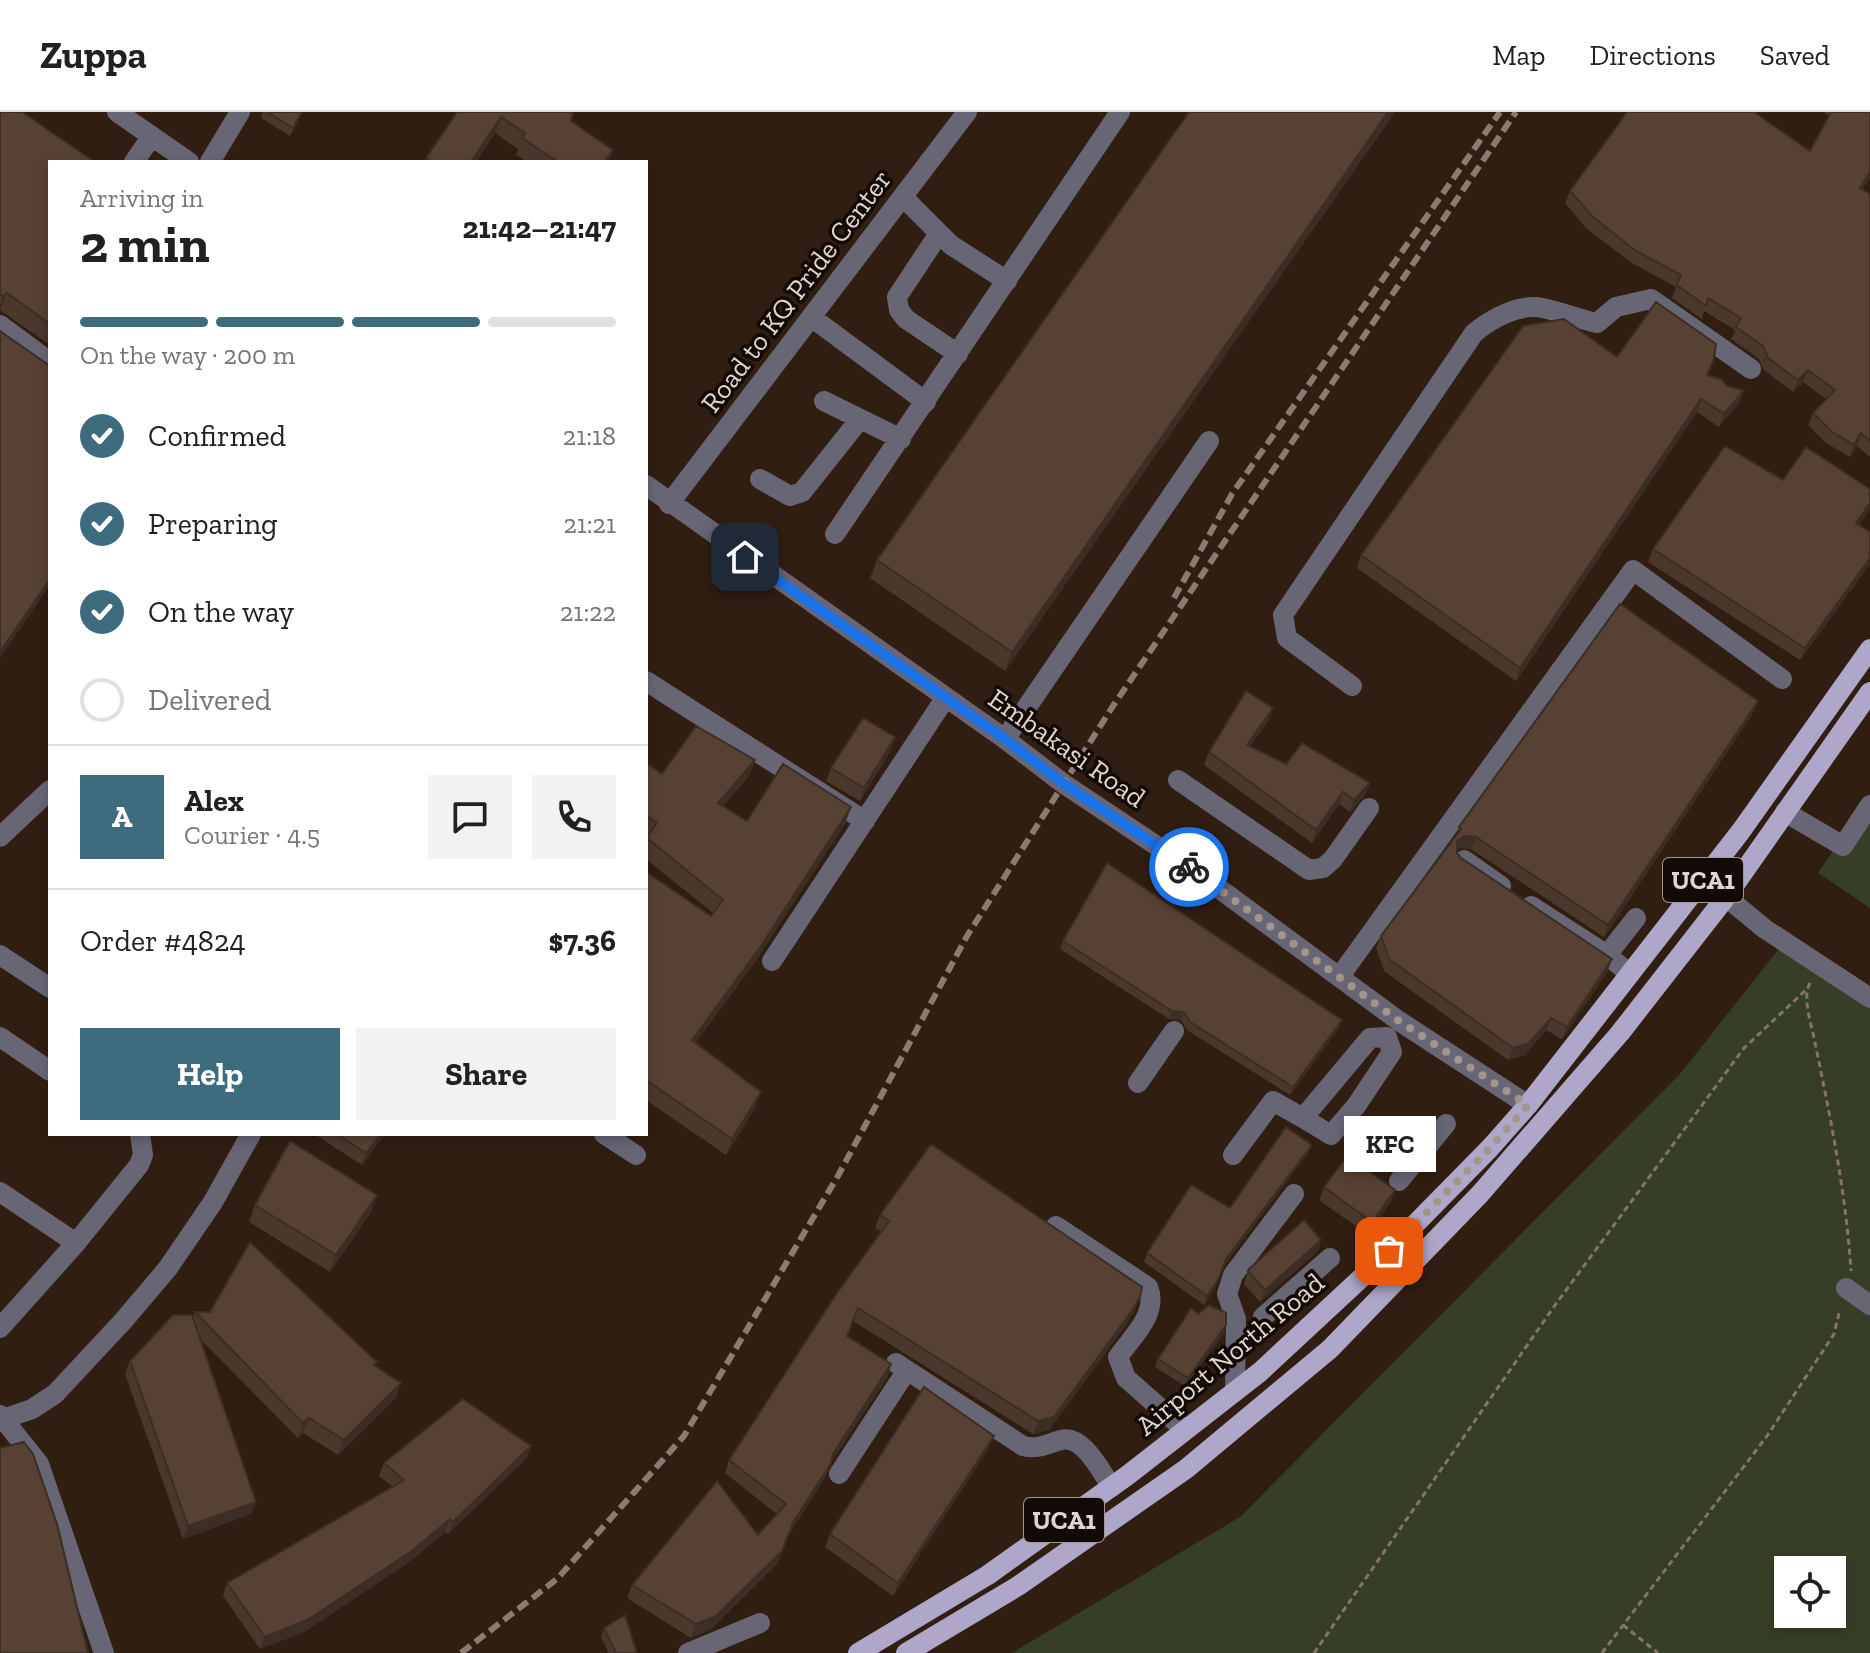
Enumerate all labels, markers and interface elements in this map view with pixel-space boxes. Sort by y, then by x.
text: Zuppa [40,32,147,78]
text: Map [1492,39,1545,72]
text: Directions [1589,39,1716,72]
text: Saved [1760,39,1830,72]
street label: Road to KQ Pride Center [694,163,898,419]
text: Arriving in [80,182,203,214]
text: 21:42–21:47 [462,210,616,246]
text: 2 min [80,213,210,275]
text: On the way · 200 m [80,339,295,371]
icon: check [80,414,124,458]
text: Confirmed [148,418,286,454]
text: 21:18 [563,420,616,452]
icon: check [80,502,124,546]
text: Preparing [148,506,278,542]
text: 21:21 [563,508,616,540]
pin [711,523,779,591]
icon: home [723,535,767,579]
icon: check [80,590,124,634]
text: On the way [148,594,294,630]
text: 21:22 [560,596,616,628]
text: Delivered [148,682,271,718]
street label: Embakasi Road [982,682,1152,814]
button: chat [428,775,512,859]
button: phone [532,775,616,859]
text: Alex [184,783,244,819]
text: A [112,799,132,835]
text: Courier · 4.5 [184,819,320,851]
courier [1149,827,1229,907]
icon: bike [1167,845,1211,889]
road number: UCA1 [1663,858,1743,902]
text: Order #4824 [80,923,246,959]
text: $7.36 [549,923,616,959]
button: Help [80,1028,340,1120]
button: Share [356,1028,616,1120]
callout: KFC [1343,1115,1435,1171]
text: KFC [1365,1128,1415,1160]
pin [1355,1217,1423,1285]
icon: bag [1367,1229,1411,1273]
street label: Airport North Road [1130,1266,1330,1442]
road number: UCA1 [1024,1498,1104,1542]
map controls [1774,1556,1846,1628]
button: locate [1774,1556,1846,1628]

